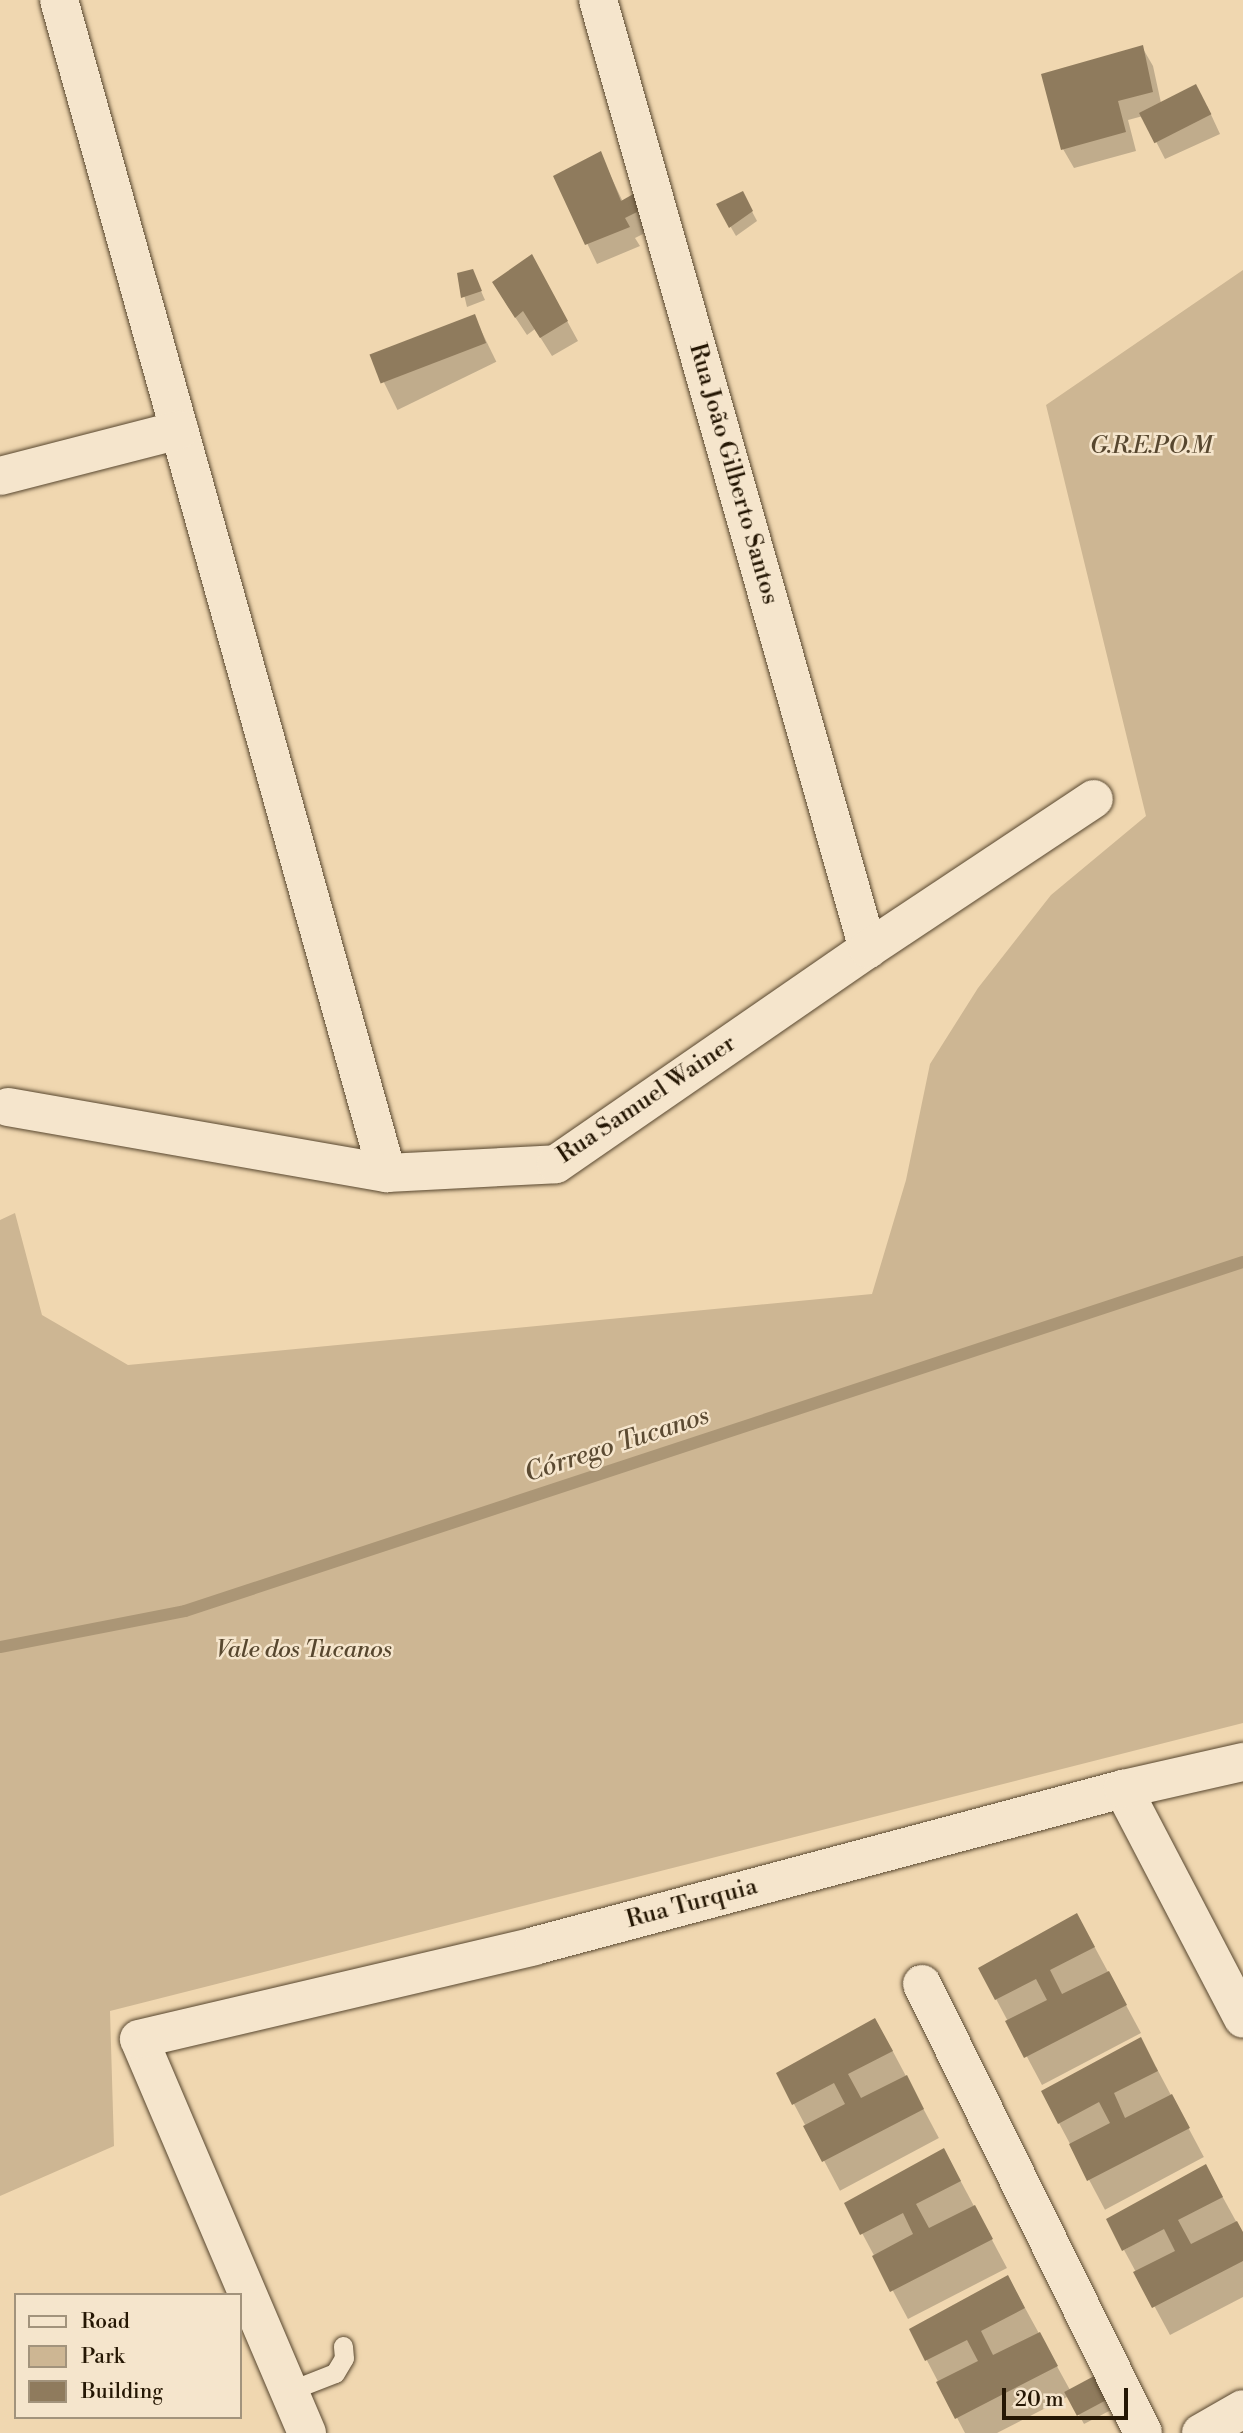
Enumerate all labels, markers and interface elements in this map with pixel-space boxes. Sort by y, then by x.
street label: Rua João Gilberto Santos [682,340,784,608]
park label: G.R.E.PO.M [1090,433,1212,461]
street label: Rua Samuel Wainer [552,1030,742,1170]
water label: Córrego Tucanos [521,1400,713,1490]
park label: Vale dos Tucanos [216,1637,392,1665]
street label: Rua Turquia [623,1873,761,1935]
legend [14,2293,242,2419]
text: Road [81,2309,130,2335]
text: Park [81,2344,125,2370]
scale bar [1005,2374,1131,2418]
text: Building [81,2379,163,2405]
text: 20 m [1015,2387,1064,2413]

